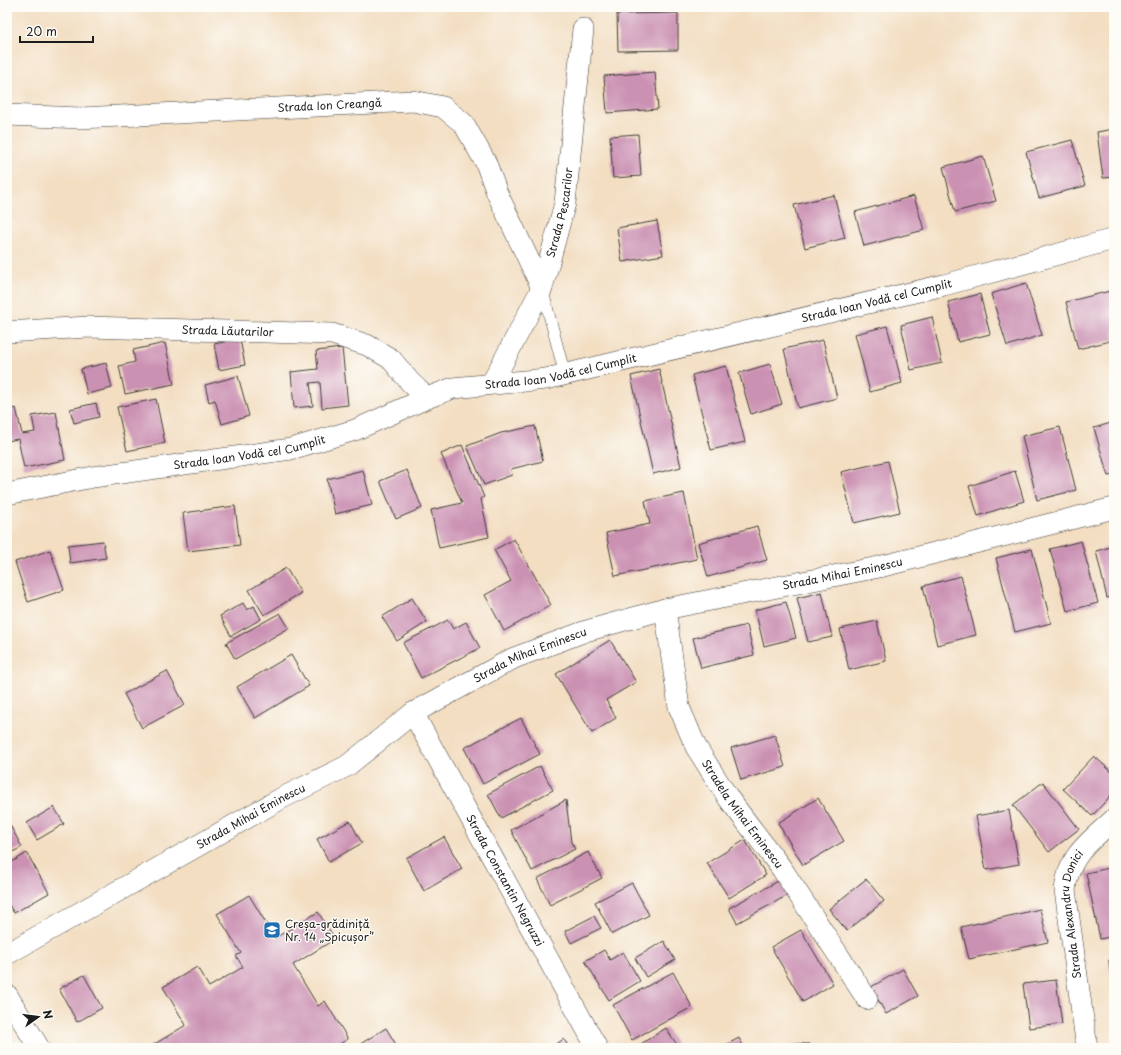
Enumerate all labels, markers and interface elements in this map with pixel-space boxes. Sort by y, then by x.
scale bar [20,18,93,44]
text: 20 m [26,22,57,40]
street label: Strada Ion Creangă [277,94,382,116]
street label: Strada Pescarilor [542,166,577,260]
street label: Strada Ioan Vodă cel Cumplit [799,274,954,326]
street label: Strada Lăutarilor [182,321,275,340]
street label: Strada Ioan Vodă cel Cumplit [484,349,639,393]
street label: Strada Ioan Vodă cel Cumplit [172,430,328,474]
street label: Strada Mihai Eminescu [781,552,904,594]
street label: Strada Mihai Eminescu [470,623,589,687]
street label: Stradela Mihai Eminescu [698,756,788,872]
street label: Strada Mihai Eminescu [193,779,308,853]
street label: Strada Constantin Negruzzi [462,811,549,949]
street label: Strada Alexandru Donici [1056,846,1087,980]
place label: Creșa-grădiniță Nr. 14 „Spicușor” [285,915,374,945]
school or university icon: Creșa-grădiniță Nr. 14 „Spicușor” [262,920,282,940]
north arrow [18,997,58,1037]
text: N [39,1008,58,1021]

